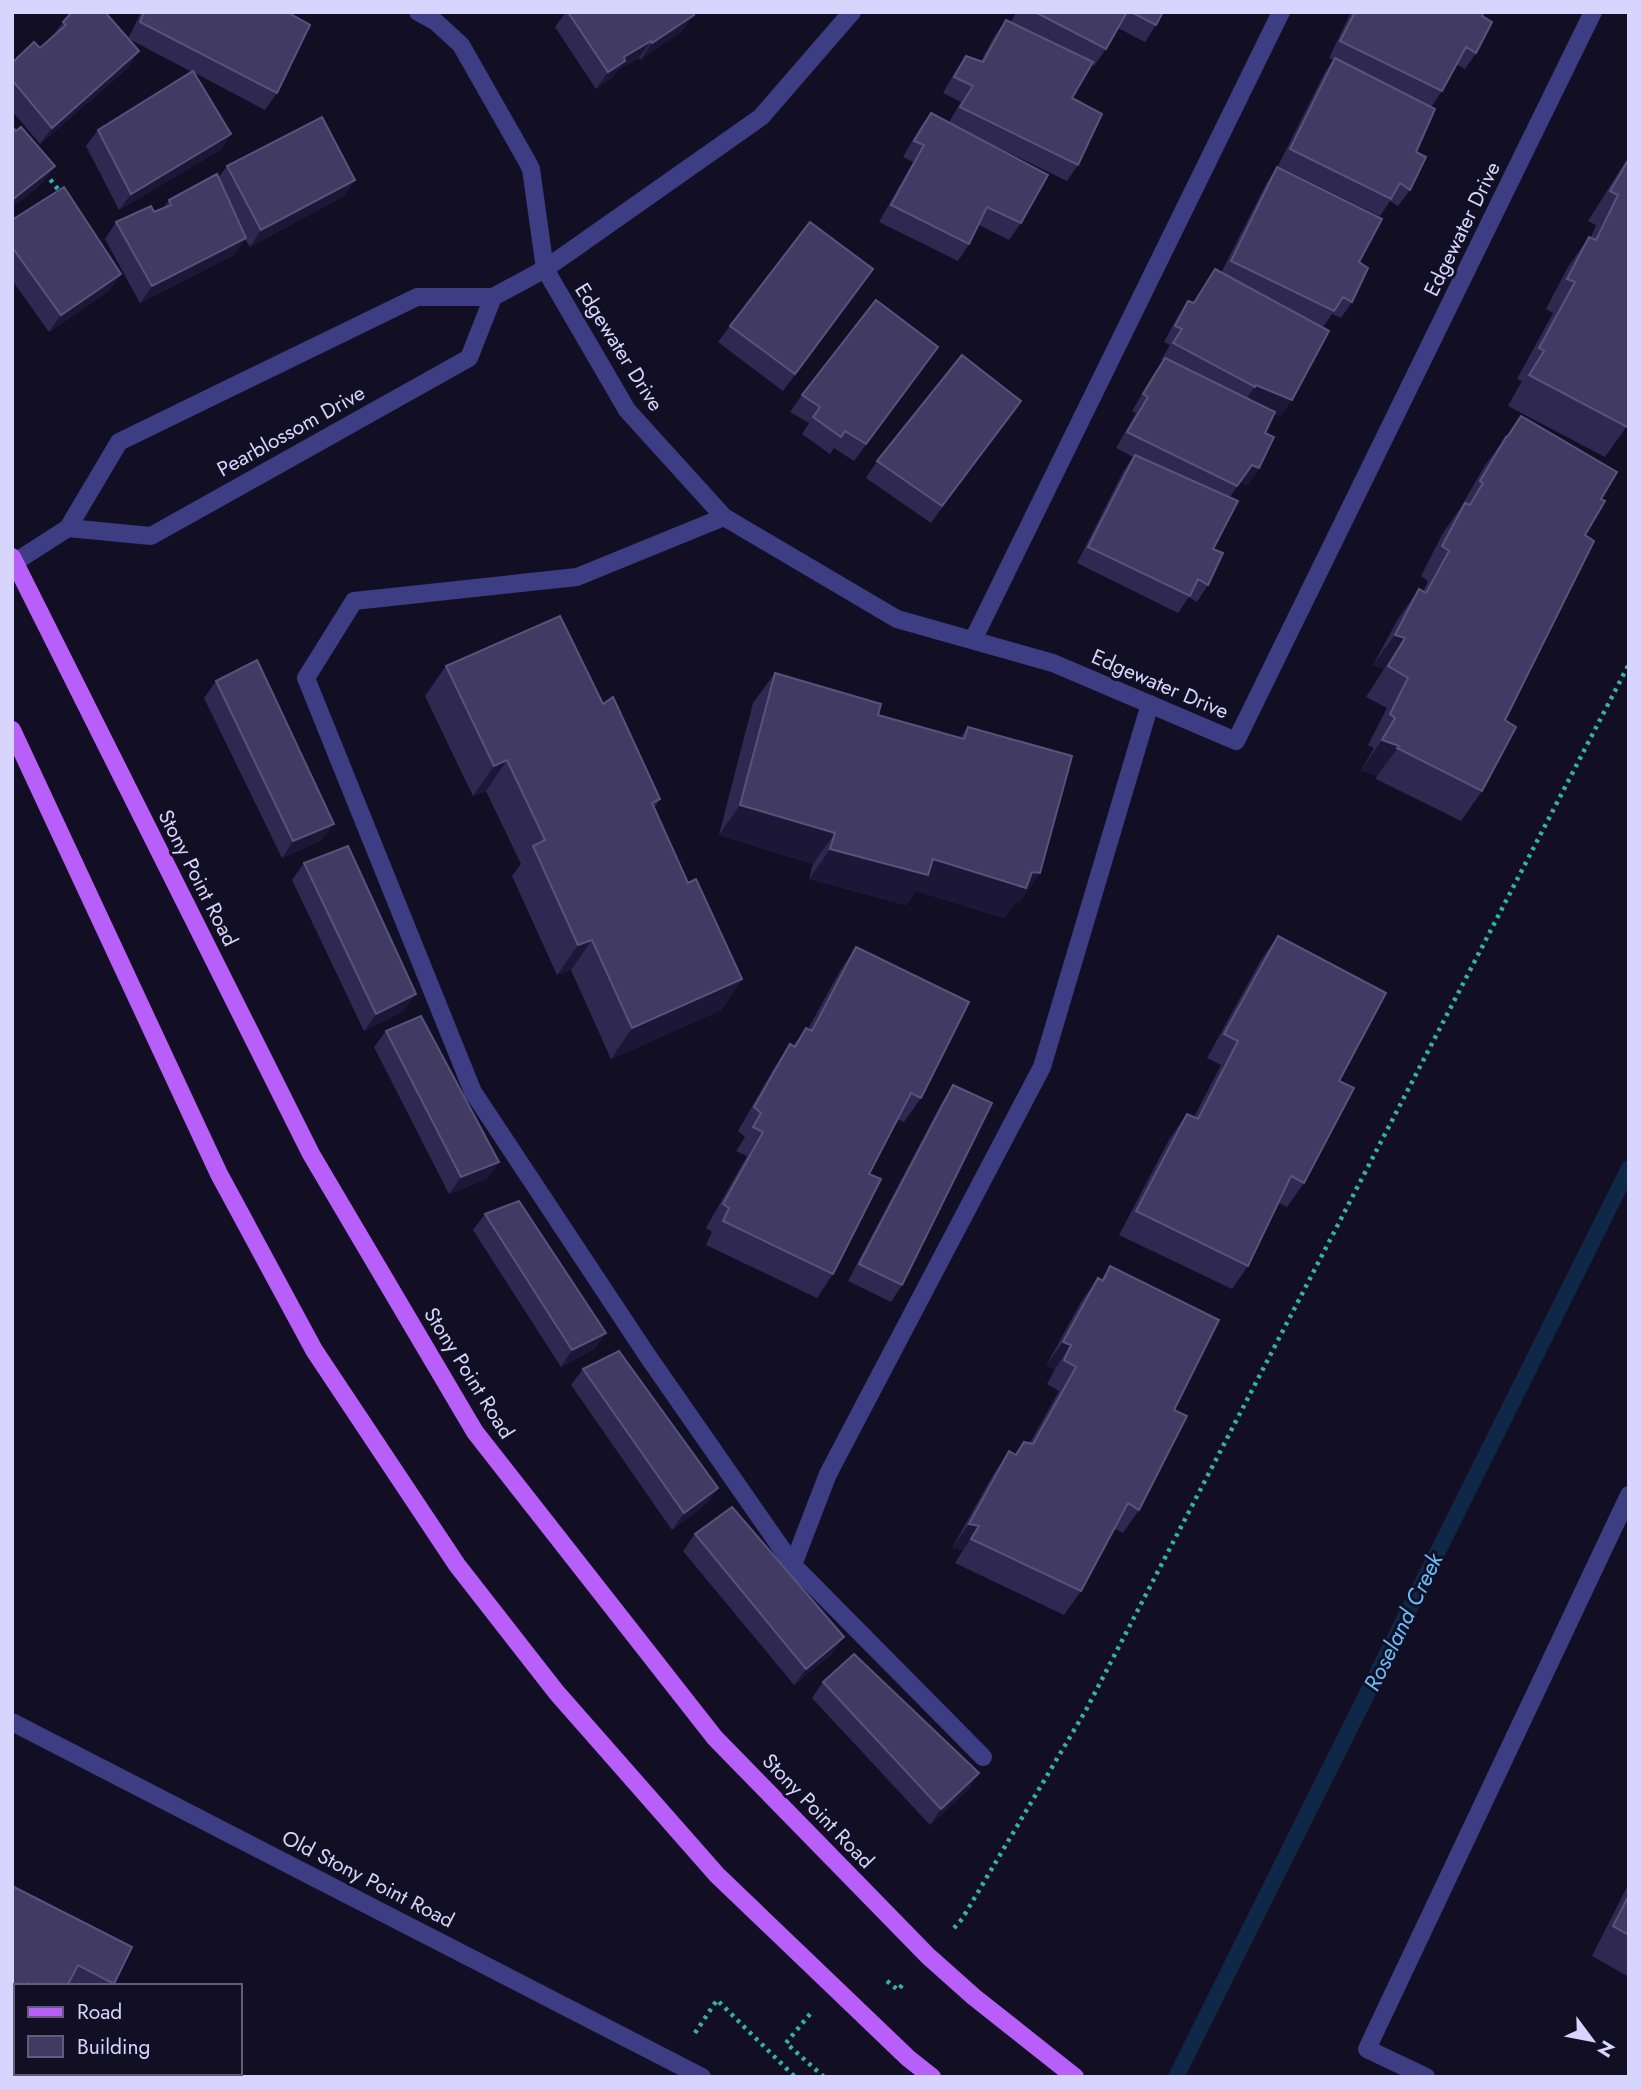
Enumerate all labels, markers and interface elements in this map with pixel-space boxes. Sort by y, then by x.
street label: Edgewater Drive [1416,156,1508,301]
street label: Edgewater Drive [567,277,671,417]
street label: Pearblossom Drive [212,378,371,484]
street label: Edgewater Drive [1087,642,1233,726]
street label: Stony Point Road [151,804,245,952]
street label: Stony Point Road [417,1301,521,1445]
water label: Roseland Creek [1355,1546,1452,1697]
street label: Stony Point Road [755,1747,881,1875]
street label: Old Stony Point Road [277,1823,459,1935]
legend [14,1984,242,2075]
text: Road [77,1997,122,2027]
north arrow [1557,2005,1627,2075]
text: Building [77,2032,150,2062]
text: N [1591,2035,1621,2062]

